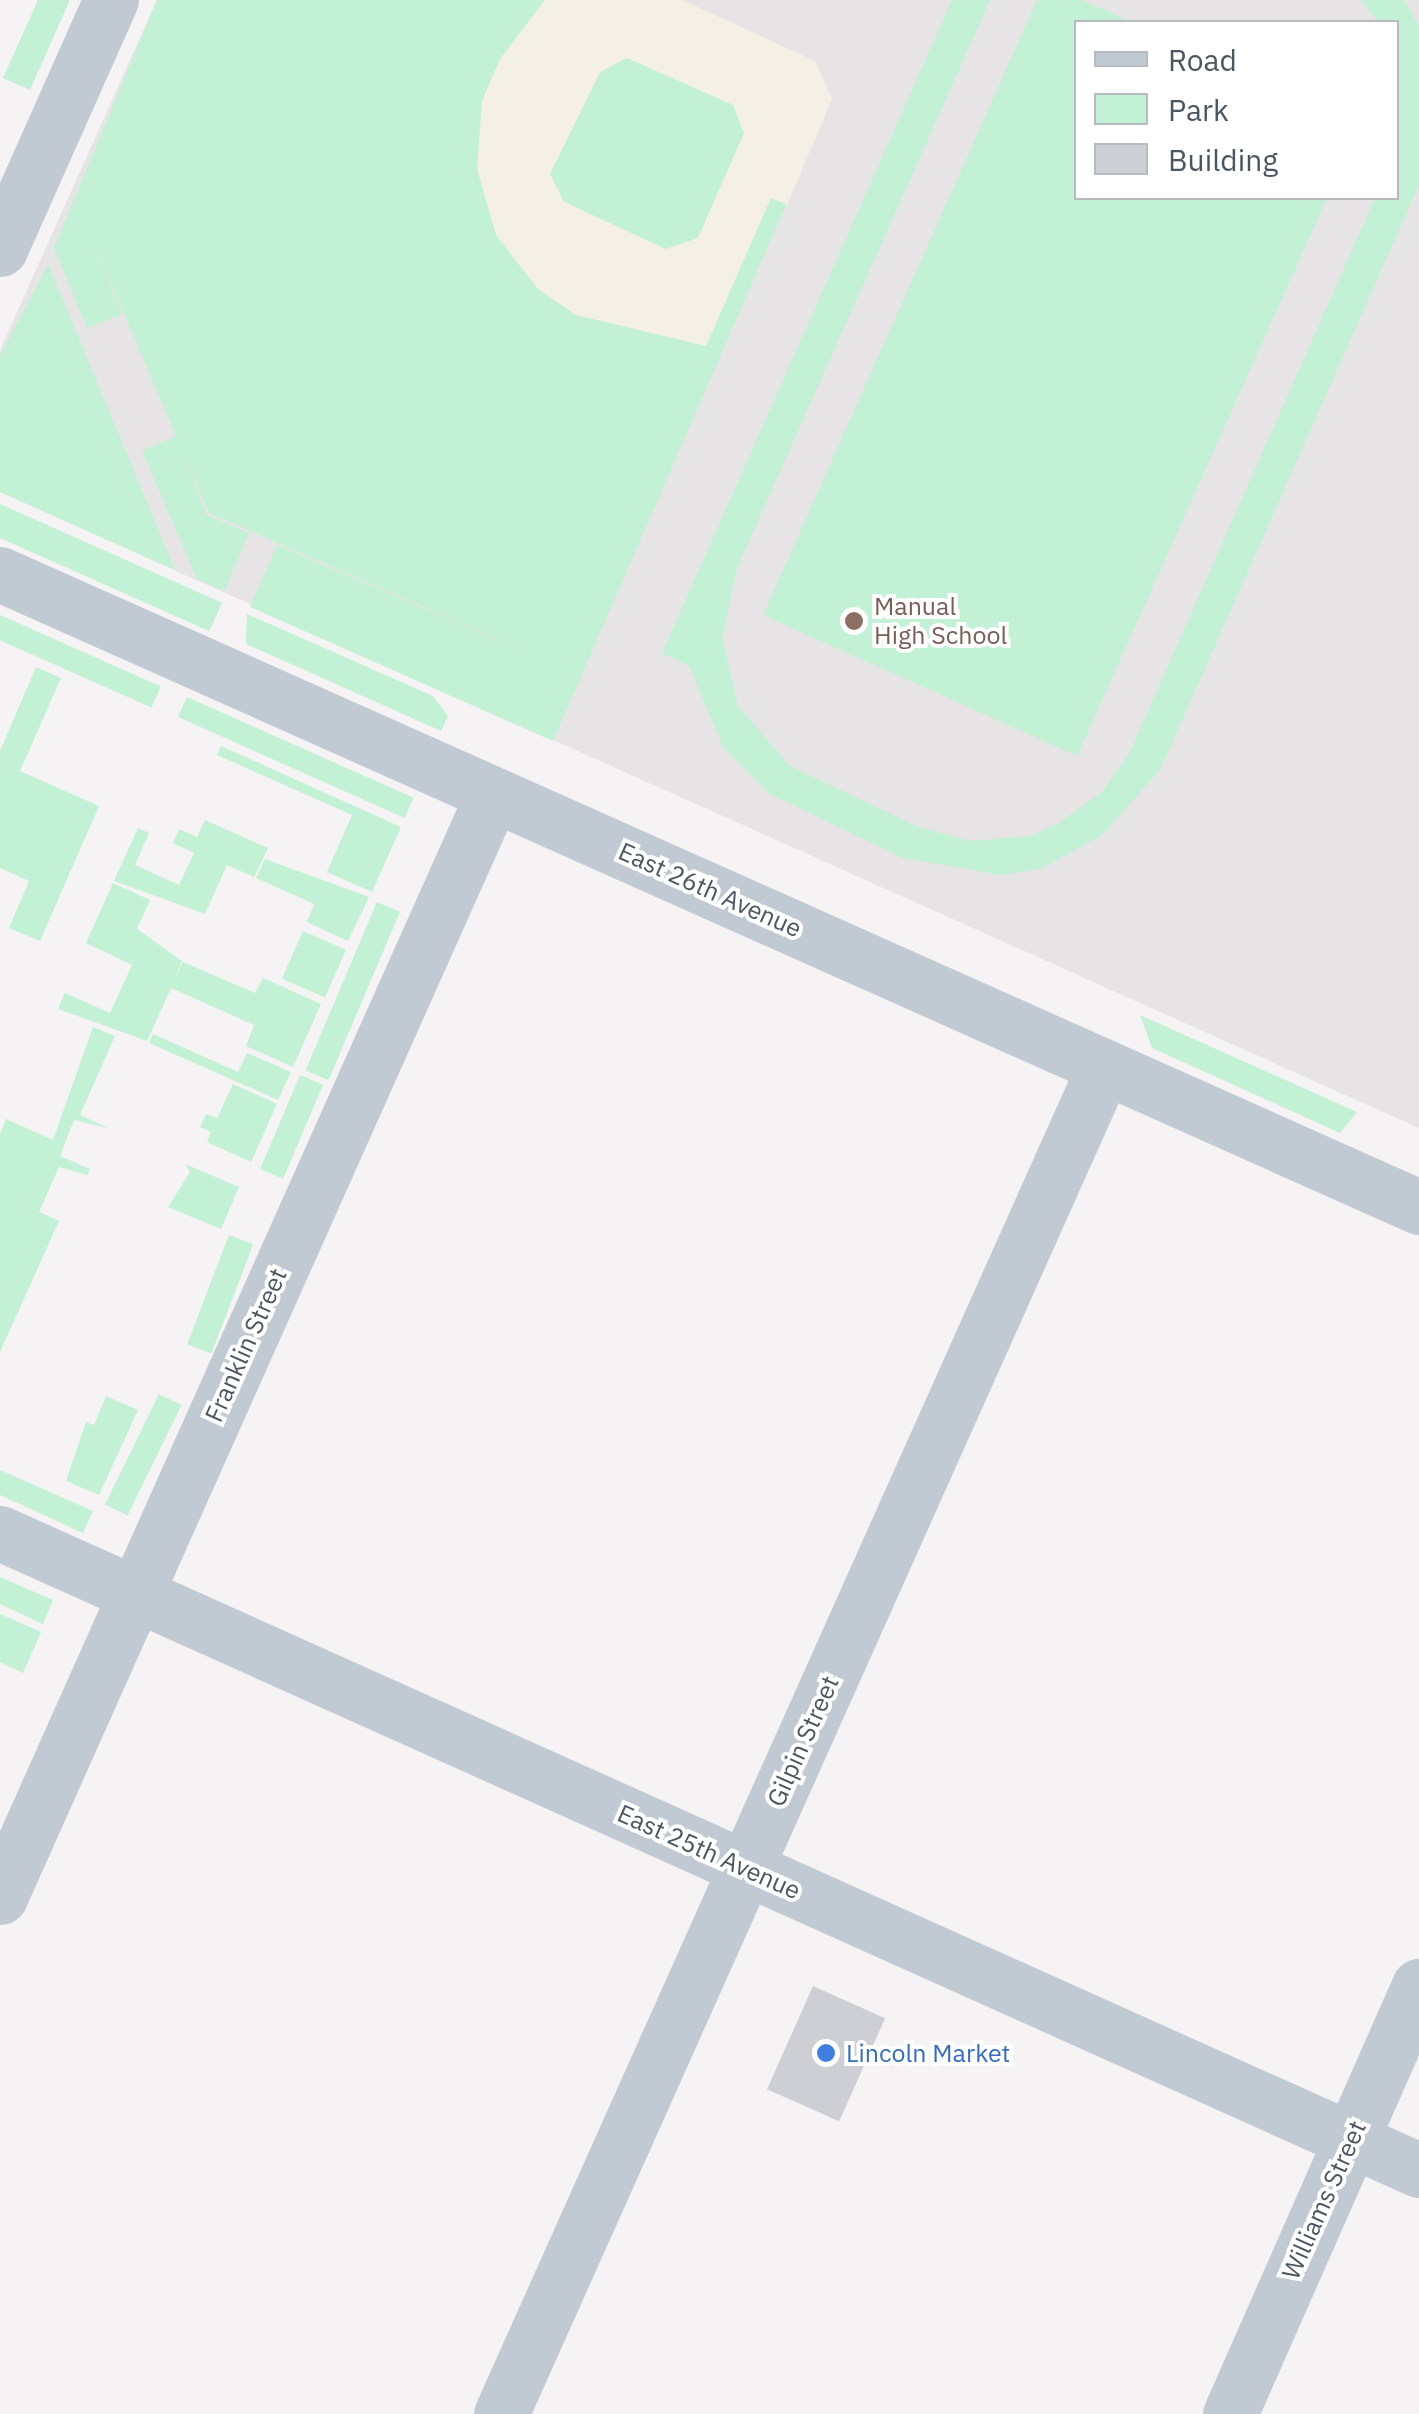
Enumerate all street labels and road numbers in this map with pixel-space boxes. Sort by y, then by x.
street label: East 26th Avenue [614,836,806,944]
street label: Franklin Street [199,1264,293,1426]
street label: Gilpin Street [761,1671,845,1811]
street label: East 25th Avenue [613,1798,805,1906]
street label: Williams Street [1276,2116,1372,2284]

